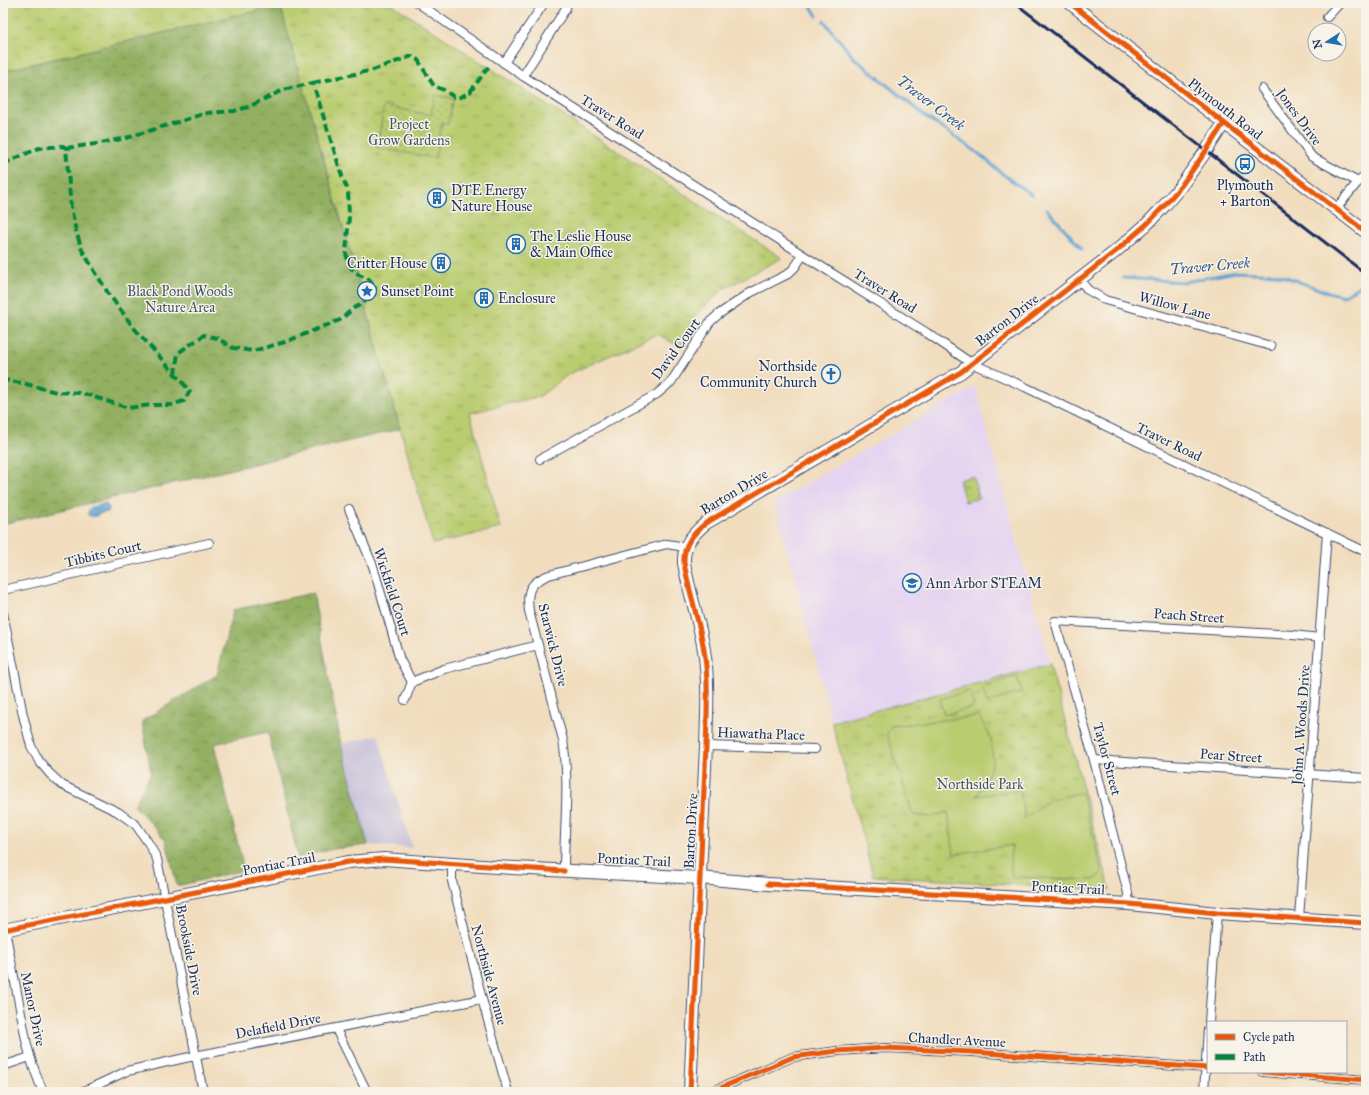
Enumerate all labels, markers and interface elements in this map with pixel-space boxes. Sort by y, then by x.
north arrow [1307,22,1347,62]
text: N [1310,37,1325,50]
water label: Traver Creek [893,72,969,135]
street label: Plymouth Road [1184,75,1266,143]
street label: Jones Drive [1271,84,1325,150]
street label: Traver Road [577,91,647,143]
park label: Project Grow Gardens [368,116,450,149]
bus stop icon: Plymouth + Barton [1234,153,1256,175]
place label: Plymouth + Barton [1216,177,1274,210]
place label: DTE Energy Nature House [451,182,533,215]
building icon: DTE Energy Nature House [426,187,448,209]
place label: The Leslie House & Main Office [530,228,632,261]
building icon: The Leslie House & Main Office [505,233,527,255]
building icon: Critter House [430,252,452,274]
water label: Traver Creek [1169,253,1251,278]
place label: Critter House [347,255,427,272]
street label: Traver Road [850,265,920,317]
place icon: Sunset Point [356,280,378,302]
park label: Black Pond Woods Nature Area [127,283,233,316]
place label: Sunset Point [381,283,454,300]
building icon: Enclosure [473,287,495,309]
street label: Willow Lane [1137,288,1213,324]
place label: Enclosure [498,290,556,307]
street label: Barton Drive [972,290,1042,350]
street label: David Court [648,315,704,383]
place label: Northside Community Church [700,358,817,391]
church icon: Northside Community Church [820,363,842,385]
street label: Traver Road [1133,419,1205,465]
street label: Barton Drive [697,465,771,519]
street label: Tibbits Court [63,537,143,571]
street label: Wickfield Court [370,546,414,638]
school or university icon: Ann Arbor STEAM [901,572,923,594]
place label: Ann Arbor STEAM [925,575,1042,592]
street label: Starwick Drive [534,602,572,688]
street label: Peach Street [1153,605,1225,627]
street label: John A. Woods Drive [1288,664,1315,788]
street label: Taylor Street [1089,721,1125,797]
street label: Hiawatha Place [717,724,805,744]
street label: Pear Street [1199,745,1263,767]
park label: Northside Park [937,776,1024,793]
street label: Barton Drive [681,793,701,869]
street label: Pontiac Trail [241,849,317,879]
street label: Pontiac Trail [597,850,672,870]
street label: Pontiac Trail [1031,878,1106,898]
street label: Brookside Drive [172,903,206,997]
street label: Northside Avenue [467,923,511,1027]
street label: Manor Drive [17,970,49,1048]
street label: Delafield Drive [234,1009,322,1043]
legend [1207,1021,1347,1073]
street label: Chandler Avenue [908,1029,1006,1051]
text: Cycle path [1243,1030,1295,1044]
text: Path [1243,1050,1266,1064]

